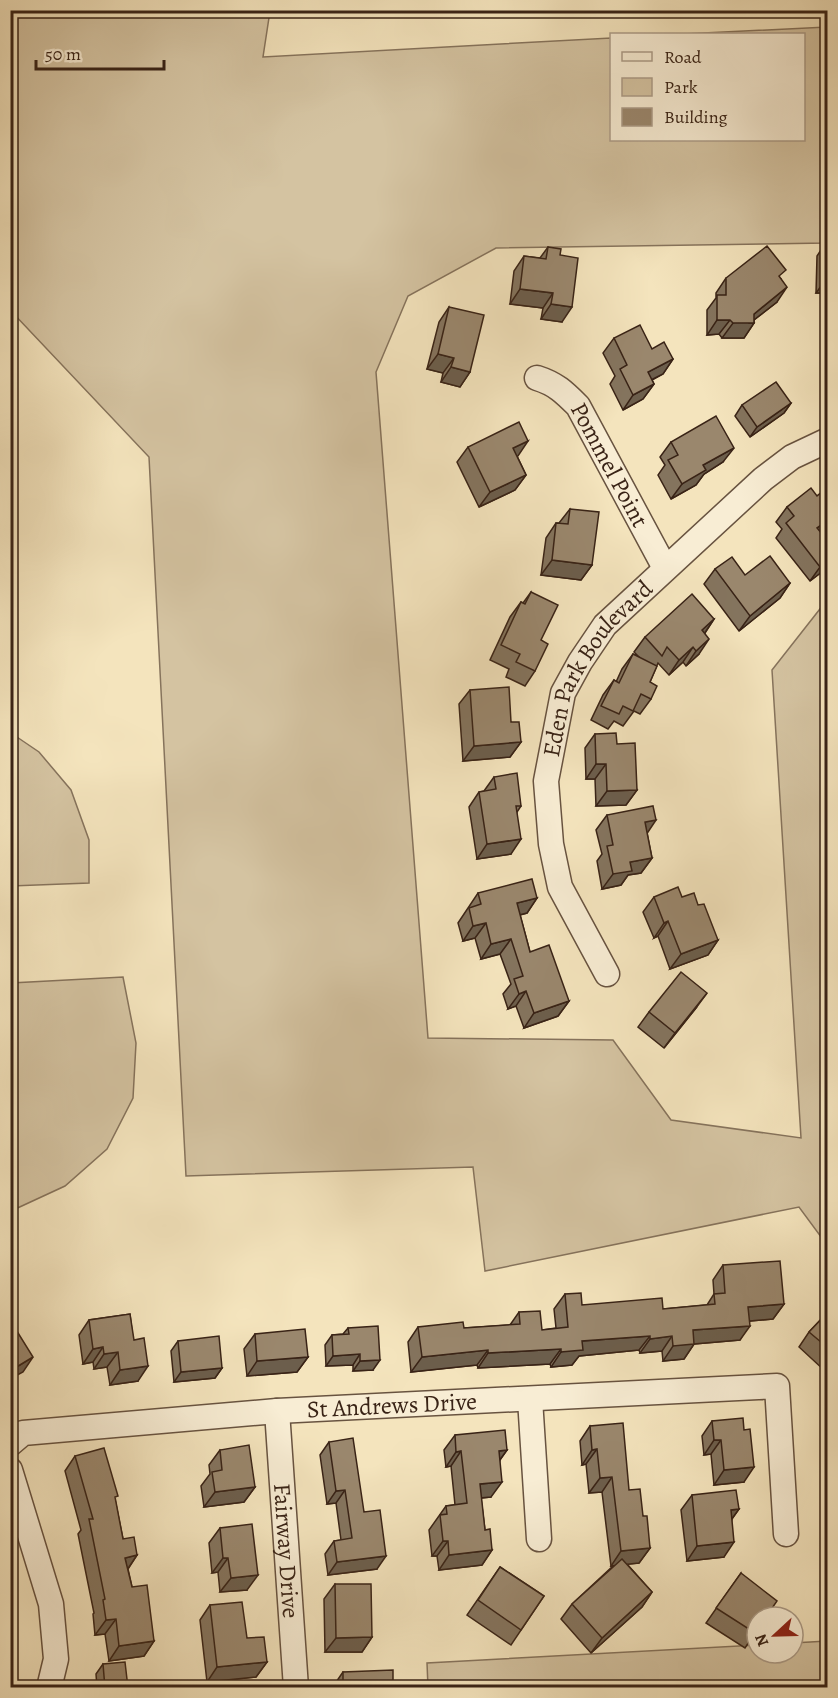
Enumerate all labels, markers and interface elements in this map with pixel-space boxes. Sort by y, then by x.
scale bar [36,33,164,71]
legend [610,33,805,141]
text: 50 m [45,42,81,66]
text: Road [664,45,702,69]
text: Park [664,75,698,99]
text: Building [664,105,728,129]
street label: Pommel Point [563,397,656,533]
street label: Eden Park Boulevard [535,573,660,760]
street label: St Andrews Drive [306,1385,478,1425]
street label: Fairway Drive [266,1482,307,1619]
north arrow [745,1605,805,1665]
text: N [750,1630,774,1650]

